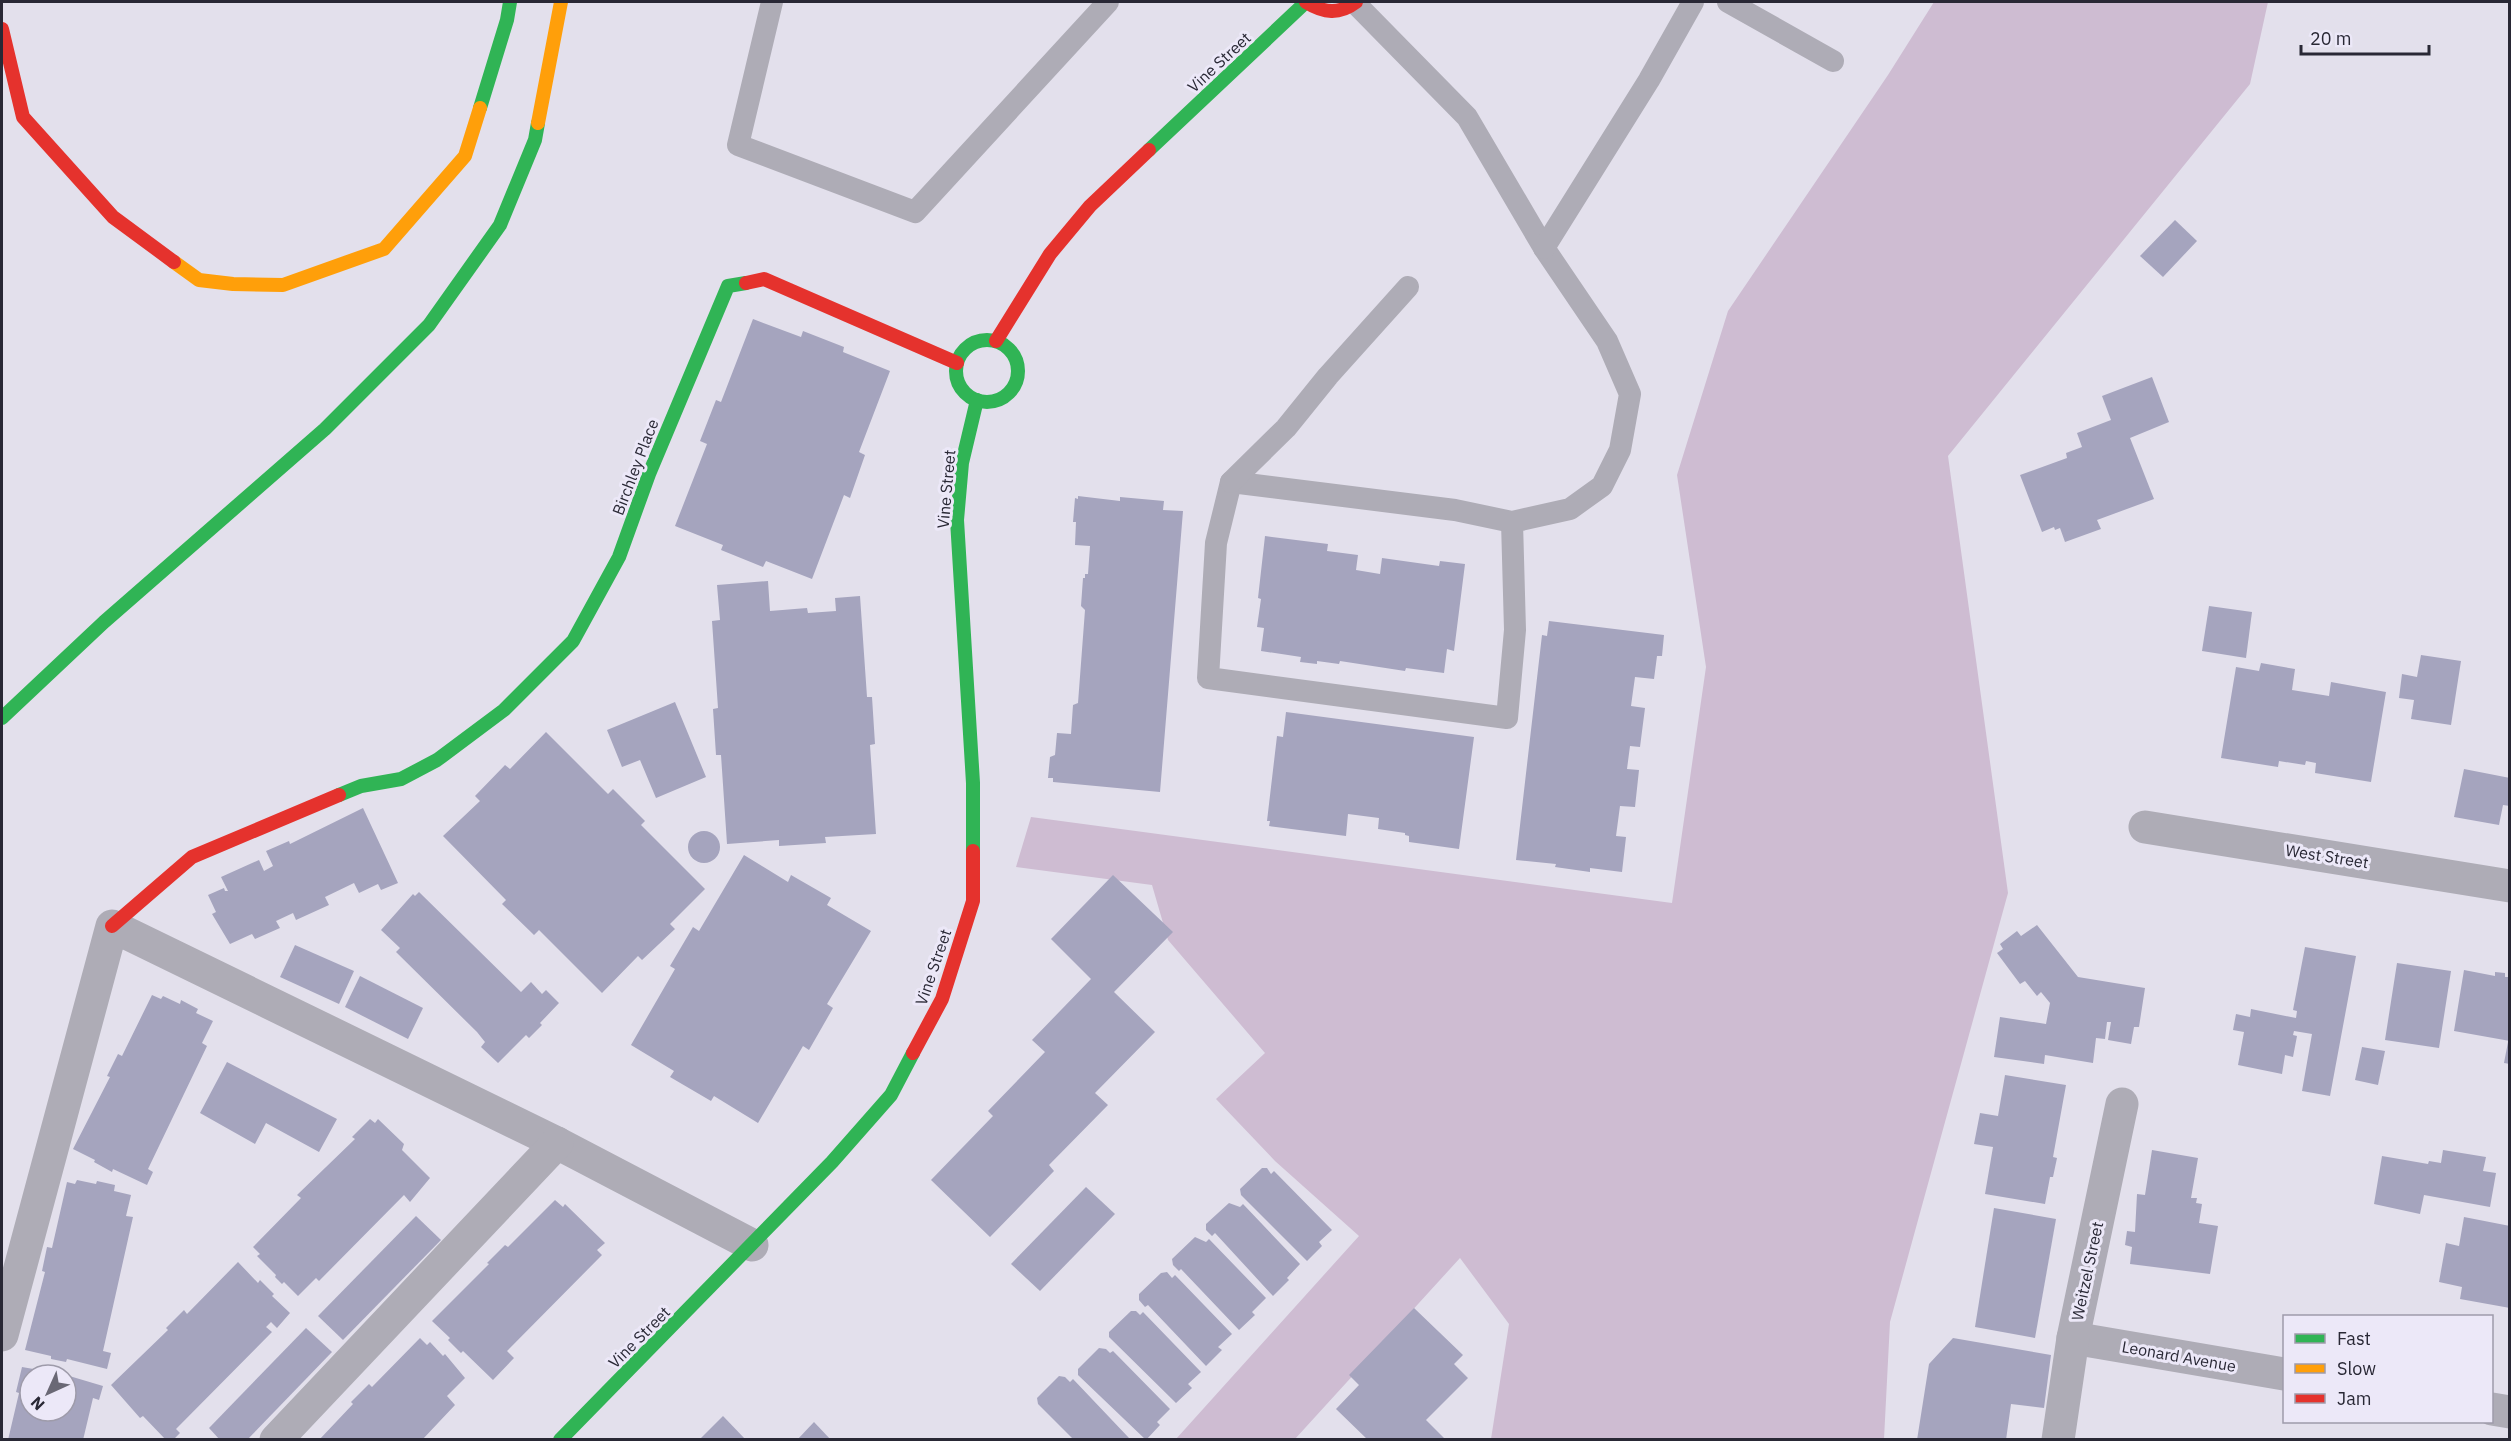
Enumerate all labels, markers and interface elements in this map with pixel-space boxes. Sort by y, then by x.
scale bar [2301,18,2428,56]
text: 20 m [2310,27,2352,50]
street label: Vine Street [1183,28,1255,96]
street label: Birchley Place [607,416,663,518]
street label: Vine Street [933,449,959,529]
street label: West Street [2284,840,2370,872]
street label: Vine Street [911,926,955,1008]
street label: Weitzel Street [2067,1220,2107,1322]
street label: Vine Street [604,1302,674,1372]
legend [2283,1315,2493,1423]
text: Fast [2337,1327,2371,1350]
street label: Leonard Avenue [2120,1336,2238,1376]
text: Slow [2337,1357,2376,1380]
north arrow [18,1363,78,1423]
text: Jam [2337,1387,2372,1410]
text: N [26,1392,49,1415]

